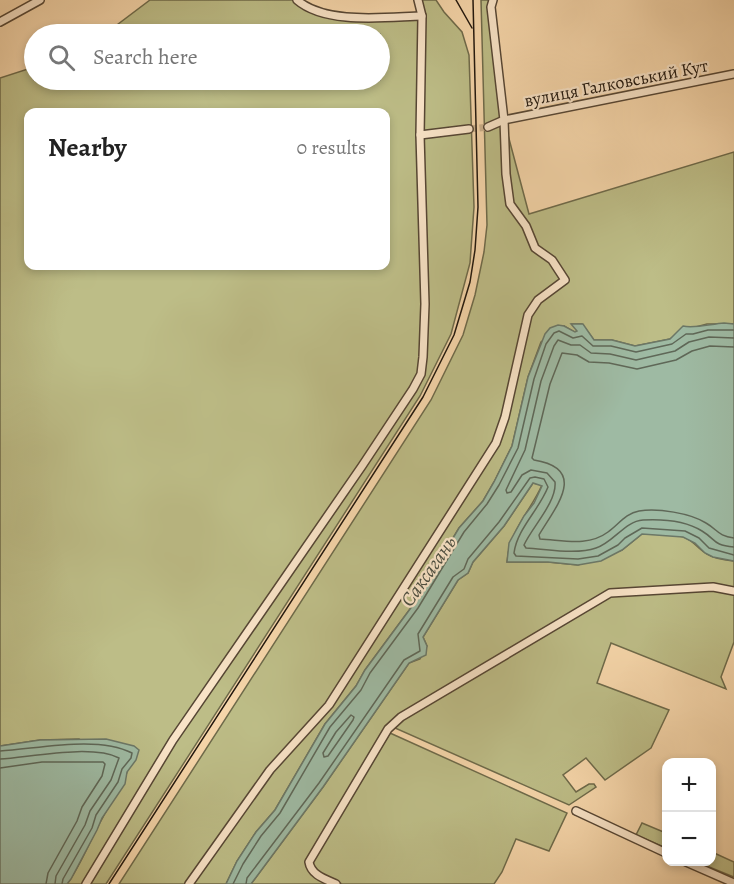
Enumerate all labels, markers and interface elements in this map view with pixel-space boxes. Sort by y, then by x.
search box [24,24,390,90]
icon: search [45,41,78,74]
text: Search here [93,42,198,72]
street label: вулиця Галковський Кут [522,53,710,113]
text: Nearby [48,130,127,165]
text: 0 results [297,134,366,161]
water label: Саксагань [394,530,463,612]
map controls [662,758,716,866]
button: + [662,758,716,812]
button: − [662,812,716,866]

